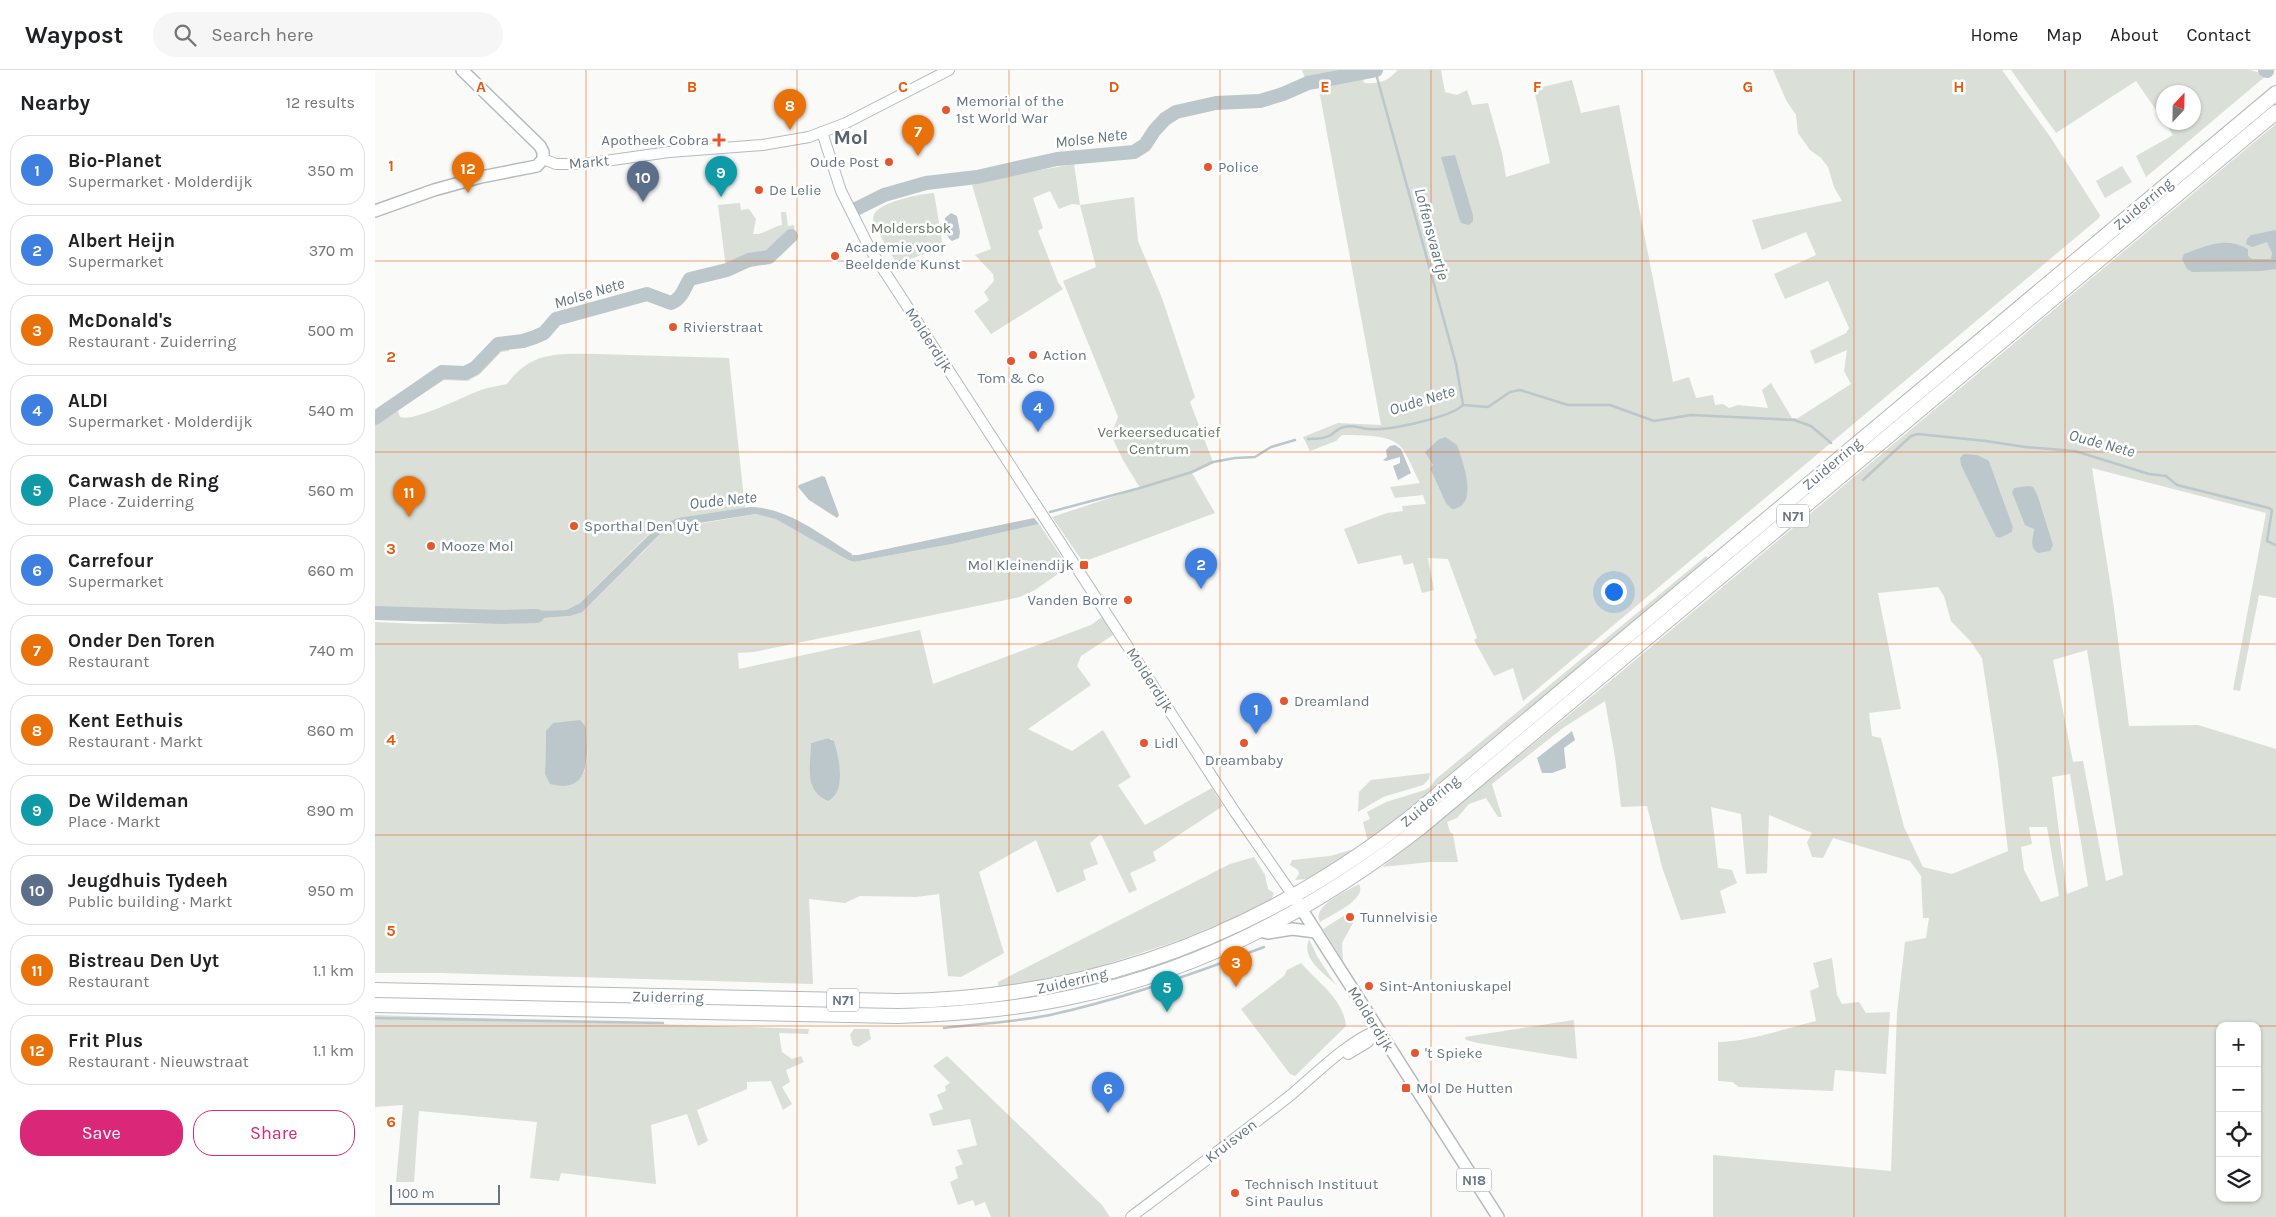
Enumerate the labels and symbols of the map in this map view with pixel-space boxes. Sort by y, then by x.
text: A [476,77,486,96]
text: B [687,77,697,96]
text: C [898,77,908,96]
text: D [1109,77,1120,96]
text: E [1320,77,1330,96]
text: F [1533,77,1542,96]
text: G [1743,77,1753,96]
text: H [1953,77,1965,96]
north arrow [2156,85,2201,130]
pin: 8 [774,89,806,130]
place label: Memorial of the 1st World War [956,92,1064,127]
marker: Memorial of the 1st World War [940,104,952,116]
pin: 7 [902,115,934,156]
water label: Molse Nete [1054,124,1129,152]
district label: Mol [834,126,868,149]
place label: Apotheek Cobra [601,131,709,149]
marker: Apotheek Cobra [713,134,725,146]
street label: Markt [568,151,610,173]
pin: 12 [452,152,484,193]
place label: Oude Post [810,153,879,171]
text: 1 [388,156,394,175]
pin: 9 [705,156,737,197]
marker: Oude Post [883,156,895,168]
place label: Police [1218,158,1259,176]
pin: 10 [627,161,659,202]
marker: Police [1202,161,1214,173]
street label: Zuiderring [2110,174,2177,234]
place label: De Lelie [769,181,821,199]
marker: De Lelie [753,184,765,196]
water label: Loffensvaartje [1411,186,1454,283]
park label: Moldersbok [871,219,951,237]
place label: Academie voor Beeldende Kunst [845,238,961,273]
marker: Academie voor Beeldende Kunst [829,250,841,262]
water label: Molse Nete [552,273,627,313]
street label: Molderdijk [901,304,957,376]
place label: Rivierstraat [683,318,763,336]
marker: Rivierstraat [667,321,679,333]
place label: Action [1043,346,1087,364]
text: 2 [386,347,396,366]
marker: Action [1027,349,1039,361]
marker: Tom & Co [1005,355,1017,367]
place label: Tom & Co [978,369,1044,387]
water label: Oude Nete [1387,381,1458,419]
pin: 4 [1022,391,1054,432]
park label: Verkeerseducatief Centrum [1098,423,1221,458]
water label: Oude Nete [2067,425,2138,461]
street label: Zuiderring [1799,434,1866,494]
pin: 11 [393,476,425,517]
water label: Oude Nete [688,487,758,513]
road number: N71 [1777,504,1809,528]
place label: Sporthal Den Uyt [584,517,699,535]
marker: Sporthal Den Uyt [568,520,580,532]
place label: Mooze Mol [441,537,514,555]
text: 3 [386,539,396,558]
marker: Mooze Mol [425,540,437,552]
pin: 2 [1185,548,1217,589]
place label: Mol Kleinendijk [968,556,1074,574]
marker: Mol Kleinendijk [1078,559,1090,571]
your location [1601,579,1627,605]
place label: Vanden Borre [1027,591,1118,609]
marker: Vanden Borre [1122,594,1134,606]
street label: Molderdijk [1122,644,1178,716]
place label: Dreamland [1294,692,1370,710]
pin: 1 [1240,693,1272,734]
marker: Dreamland [1278,695,1290,707]
text: 4 [386,730,396,749]
place label: Lidl [1154,734,1179,752]
marker: Lidl [1138,737,1150,749]
marker: Dreambaby [1238,737,1250,749]
place label: Dreambaby [1205,751,1283,769]
street label: Zuiderring [1397,771,1464,831]
place label: Tunnelvisie [1360,908,1438,926]
marker: Tunnelvisie [1344,911,1356,923]
text: 5 [386,921,396,940]
pin: 3 [1220,946,1252,987]
street label: Zuiderring [1035,964,1110,998]
pin: 5 [1151,971,1183,1012]
place label: Sint-Antoniuskapel [1379,977,1512,995]
marker: Sint-Antoniuskapel [1363,980,1375,992]
street label: Molderdijk [1344,983,1398,1055]
street label: Zuiderring [632,987,705,1007]
road number: N71 [827,988,859,1012]
place label: 't Spieke [1425,1044,1482,1062]
marker: 't Spieke [1409,1047,1421,1059]
pin: 6 [1092,1072,1124,1113]
place label: Mol De Hutten [1416,1079,1513,1097]
marker: Mol De Hutten [1400,1082,1412,1094]
text: 6 [386,1112,396,1131]
street label: Kruisven [1202,1115,1260,1167]
road number: N18 [1457,1168,1491,1192]
place label: Technisch Instituut Sint Paulus [1245,1175,1379,1210]
scale bar [390,1182,500,1205]
marker: Technisch Instituut Sint Paulus [1229,1187,1241,1199]

